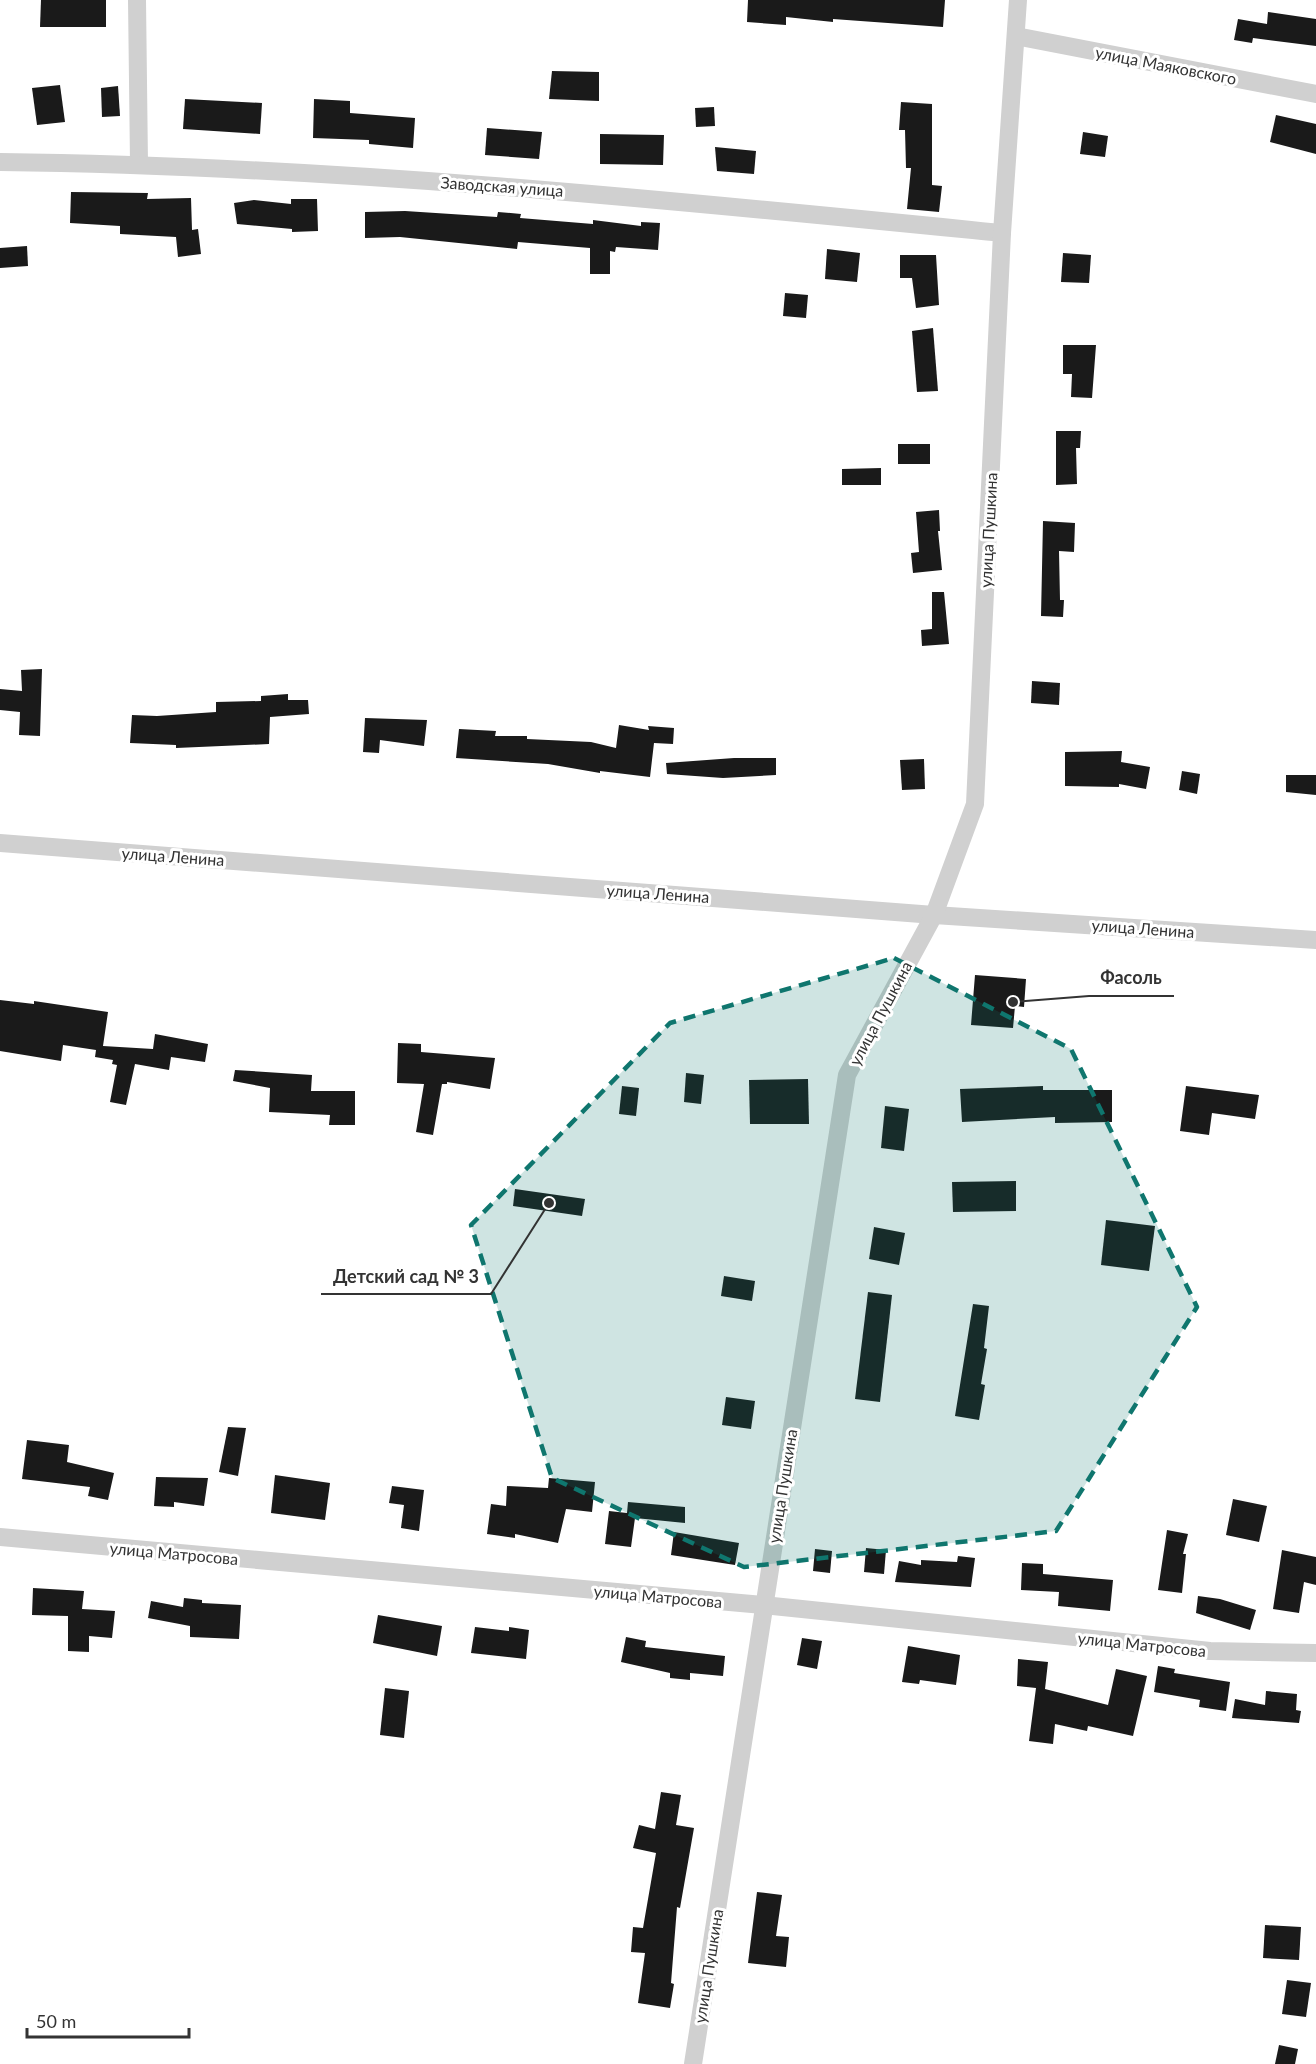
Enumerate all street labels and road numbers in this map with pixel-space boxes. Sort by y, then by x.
street label: улица Маяковского [1094,42,1238,88]
street label: Заводская улица [440,172,564,200]
street label: улица Пушкина [975,472,1001,588]
street label: улица Ленина [121,843,225,869]
street label: улица Ленина [606,880,710,906]
street label: улица Ленина [1091,915,1195,941]
street label: улица Пушкина [845,958,915,1068]
street label: улица Пушкина [764,1428,800,1544]
street label: улица Матросова [109,1538,239,1568]
street label: улица Матросова [593,1581,723,1611]
street label: улица Матросова [1077,1628,1207,1660]
street label: улица Пушкина [690,1908,726,2024]

